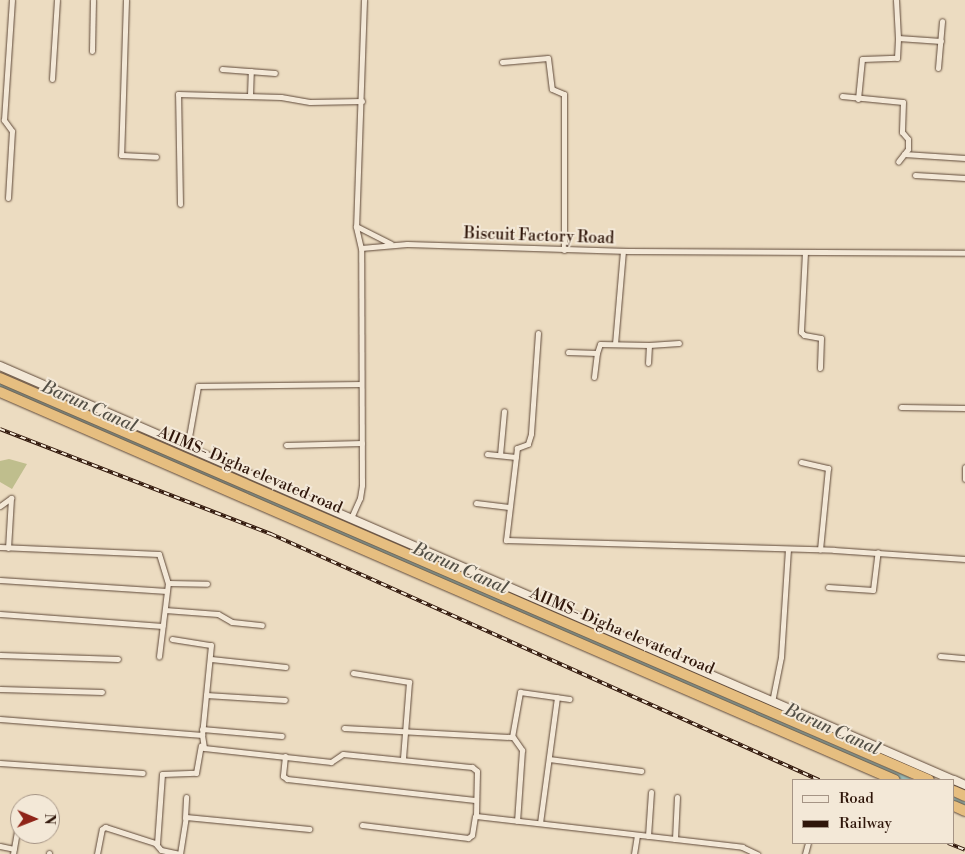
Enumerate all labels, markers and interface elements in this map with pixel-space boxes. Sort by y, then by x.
street label: Biscuit Factory Road [463,224,615,248]
water label: Barun Canal [38,376,140,438]
street label: AIIMS- Digha elevated road [155,422,345,518]
water label: Barun Canal [409,538,511,600]
street label: AIIMS- Digha elevated road [527,583,717,679]
water label: Barun Canal [781,699,883,761]
legend [792,779,955,844]
text: Road [839,789,874,808]
north arrow [10,794,60,844]
text: N [40,814,58,825]
text: Railway [839,814,892,833]

